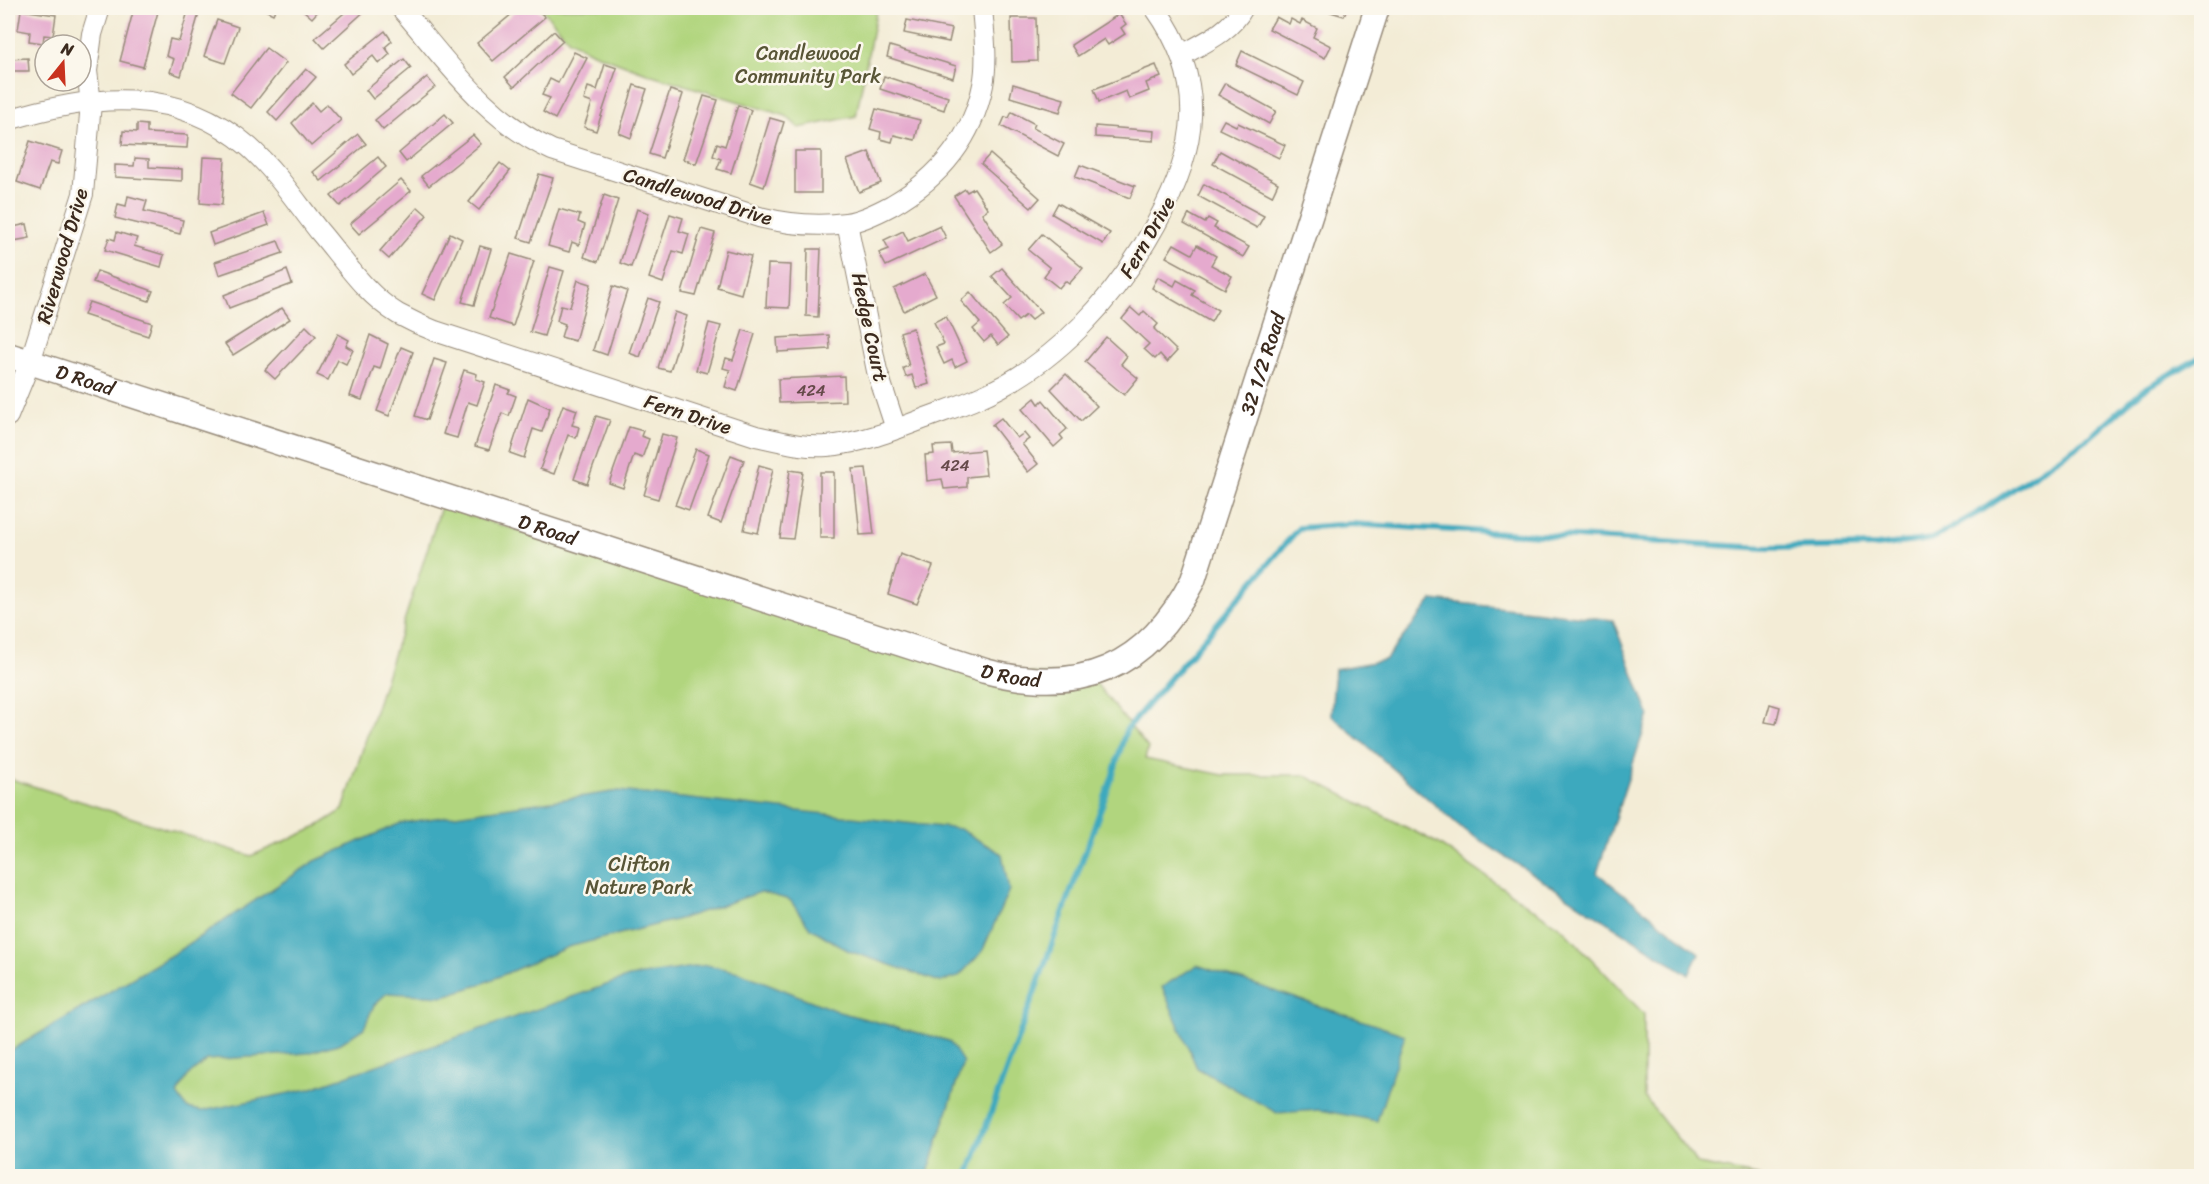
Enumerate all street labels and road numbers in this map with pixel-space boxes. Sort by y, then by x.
street label: Candlewood Drive [619,157,777,236]
street label: Riverwood Drive [26,184,99,328]
street label: Fern Drive [1110,189,1185,285]
street label: Hedge Court [841,269,898,385]
street label: 32 1/2 Road [1230,307,1296,420]
street label: D Road [51,355,120,407]
street label: Fern Drive [640,384,736,445]
street label: D Road [513,504,583,556]
street label: D Road [977,654,1043,698]

